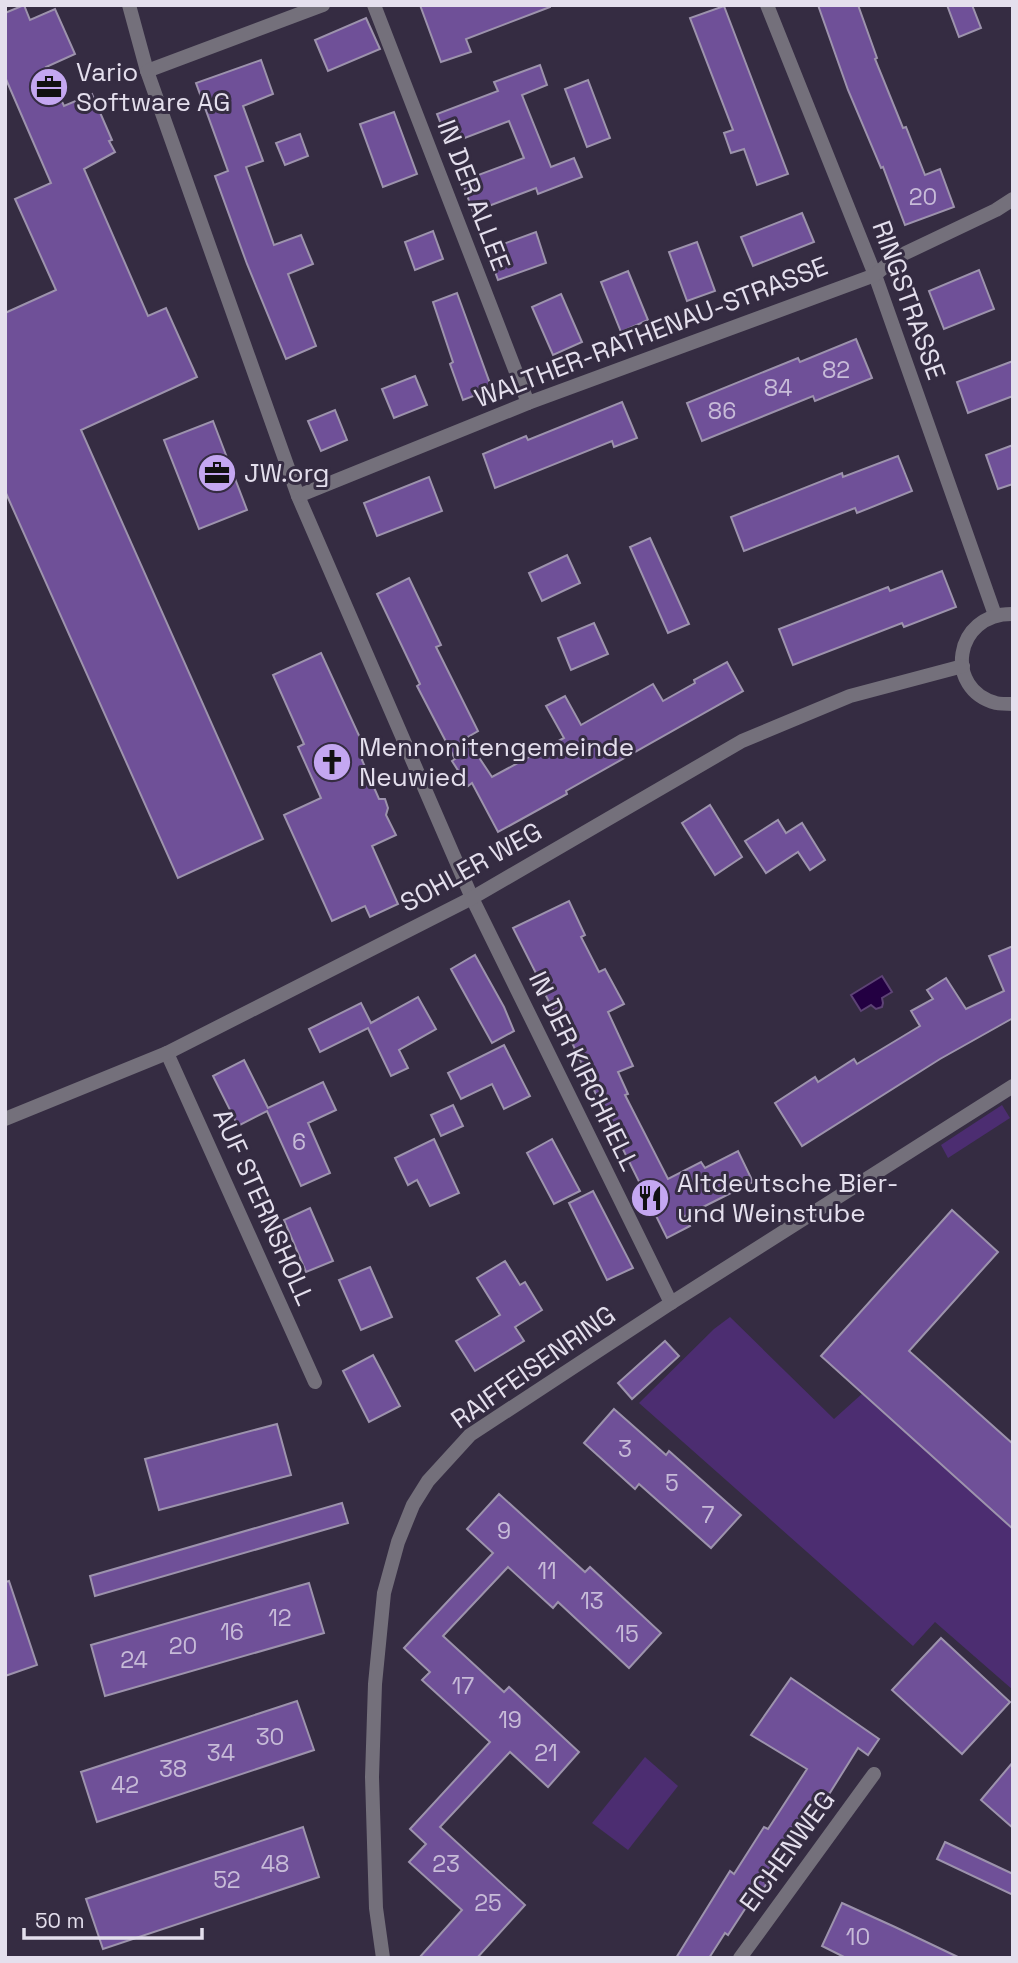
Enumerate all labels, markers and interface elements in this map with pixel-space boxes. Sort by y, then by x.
place label: Vario Software AG [76,55,230,119]
office icon: Vario Software AG [28,66,70,108]
street label: IN DER ALLEE [430,115,518,275]
house number: 20 [909,182,937,212]
street label: RINGSTRASSE [864,216,954,384]
street label: WALTHER-RATHENAU-STRASSE [470,249,832,415]
house number: 82 [822,355,850,385]
house number: 84 [764,373,792,403]
house number: 86 [708,396,736,426]
office icon: JW.org [196,452,238,494]
place label: JW.org [244,456,330,490]
place label: Mennonitengemeinde Neuwied [359,730,634,794]
church icon: Mennonitengemeinde Neuwied [311,741,353,783]
street label: SOHLER WEG [394,814,548,920]
street label: IN DER KIRCHHELL [521,966,647,1176]
street label: AUF STERNSHOLL [205,1103,323,1311]
house number: 6 [292,1127,306,1157]
place label: Altdeutsche Bier- und Weinstube [677,1166,899,1230]
restaurant icon: Altdeutsche Bier- und Weinstube [629,1177,671,1219]
street label: RAIFFEISENRING [444,1298,622,1436]
house number: 3 [618,1434,632,1464]
house number: 5 [665,1468,679,1498]
house number: 7 [702,1500,715,1530]
house number: 9 [497,1516,511,1546]
house number: 11 [537,1556,557,1586]
house number: 13 [580,1586,604,1616]
house number: 12 [268,1603,292,1633]
house number: 16 [220,1617,244,1647]
house number: 15 [615,1619,639,1649]
house number: 20 [169,1631,197,1661]
house number: 24 [120,1645,148,1675]
house number: 17 [452,1671,474,1701]
house number: 19 [498,1705,522,1735]
house number: 30 [256,1722,284,1752]
house number: 34 [207,1738,235,1768]
house number: 21 [534,1738,558,1768]
house number: 38 [159,1754,187,1784]
house number: 42 [111,1770,139,1800]
street label: EICHENWEG [732,1784,842,1918]
house number: 48 [261,1849,289,1879]
house number: 23 [432,1849,460,1879]
house number: 52 [213,1865,241,1895]
house number: 25 [474,1888,502,1918]
scale bar [24,1896,203,1940]
text: 50 m [35,1907,85,1934]
house number: 10 [846,1922,870,1952]

